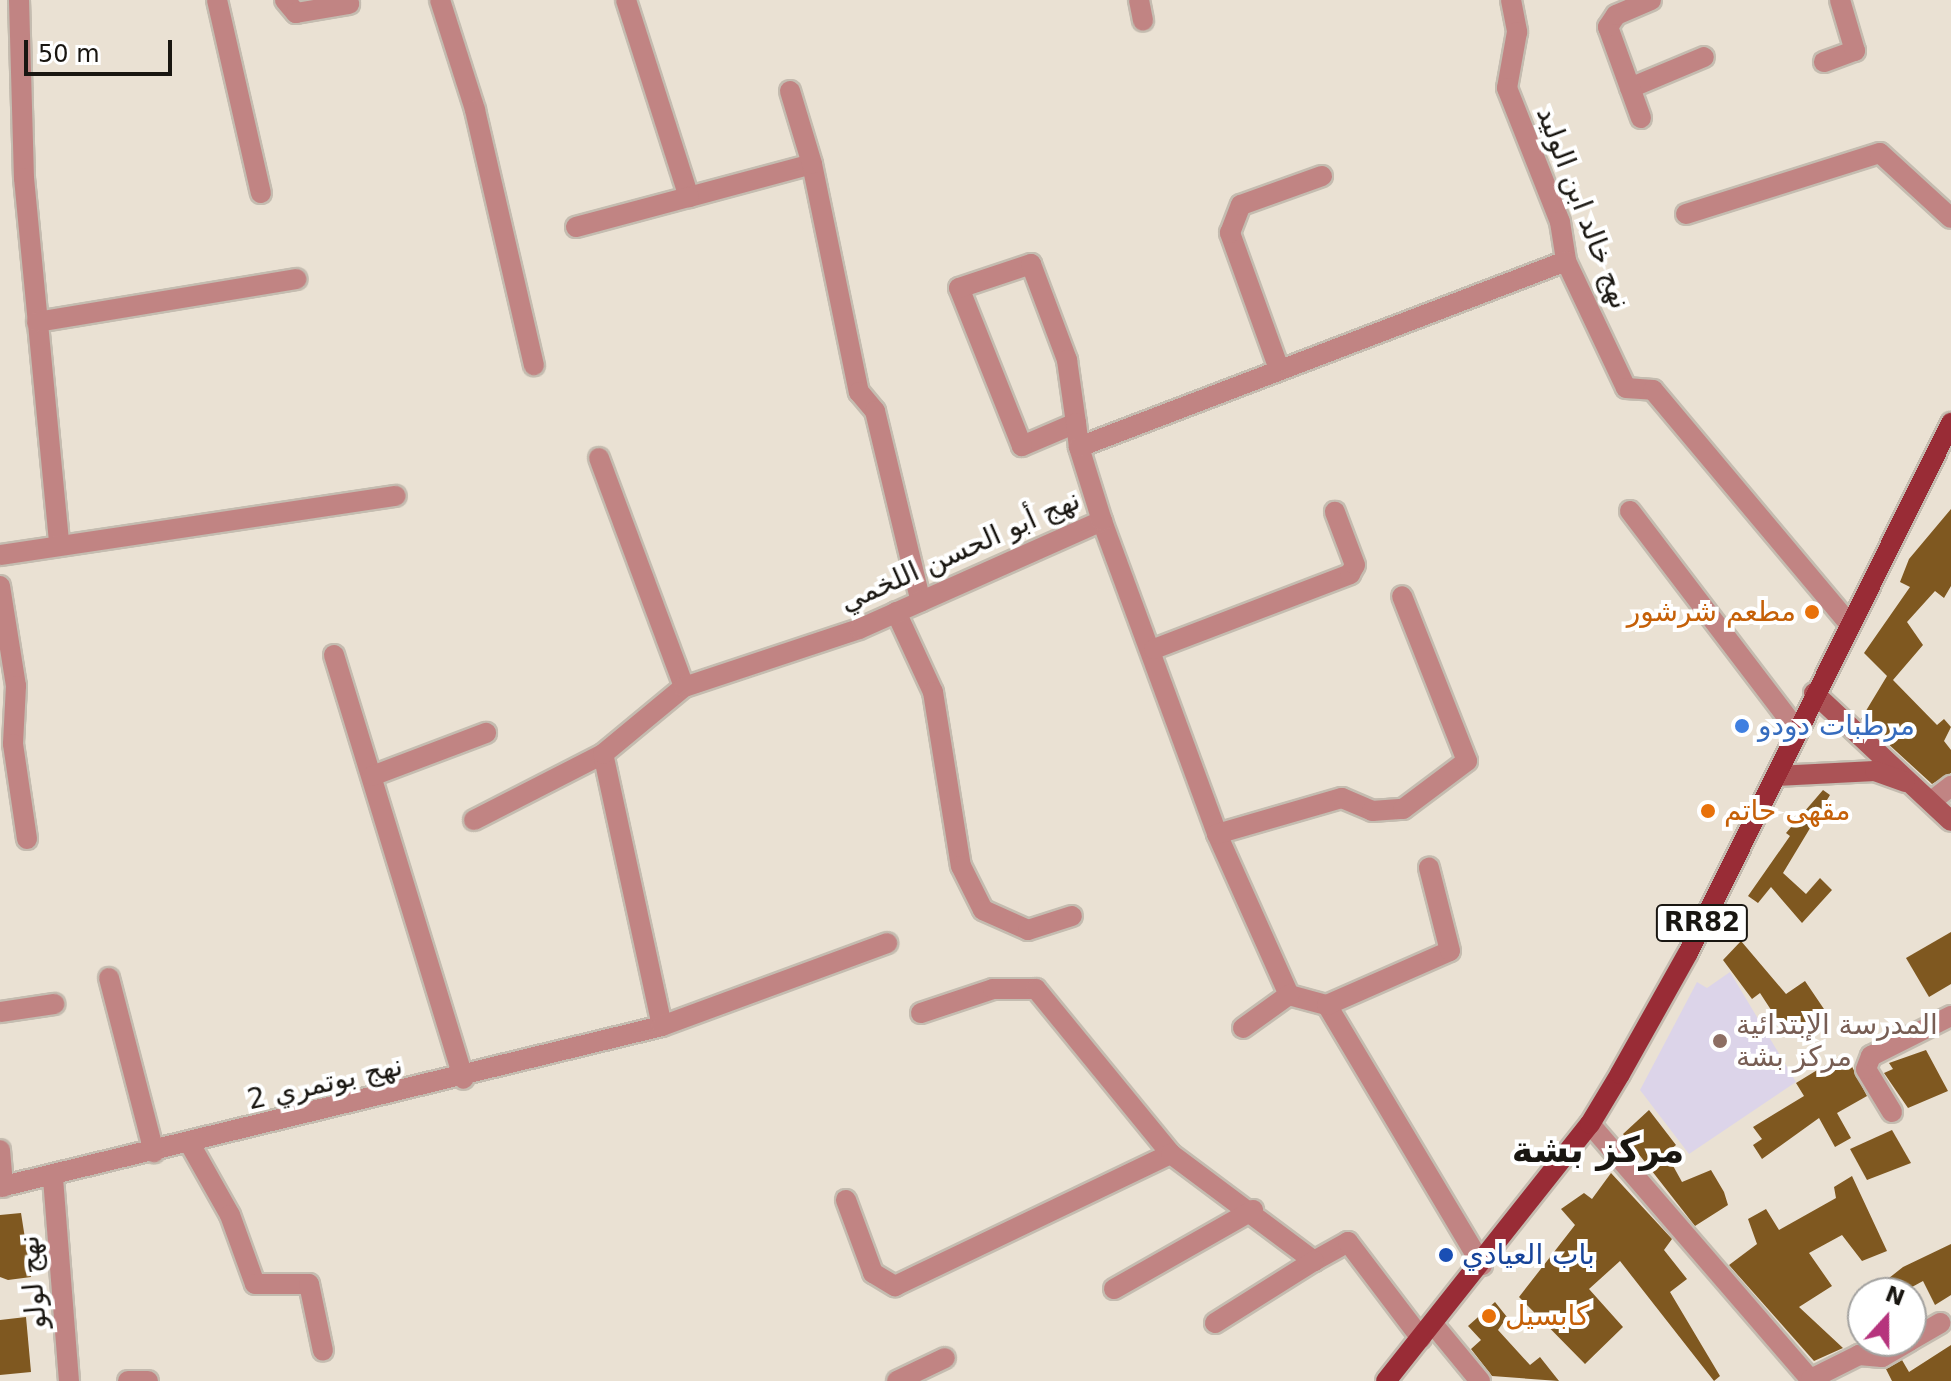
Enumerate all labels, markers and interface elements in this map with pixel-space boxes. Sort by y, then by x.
scale bar [28,24,176,74]
text: 50 m [38,40,100,68]
street label: نهج خالد ابن الوليد [1529,102,1637,314]
street label: نهج أبو الحسن اللخمي [835,483,1085,619]
place label: مطعم شرشور [1627,595,1796,629]
marker: مطعم شرشور [1803,603,1821,621]
place label: مرطبات دودو [1758,709,1915,743]
marker: مرطبات دودو [1733,717,1751,735]
place label: مقهى حاتم [1724,794,1851,828]
marker: مقهى حاتم [1699,802,1717,820]
road number: RR82 [1654,901,1750,945]
place label: المدرسة الإبتدائية مركز بشة [1736,1008,1938,1074]
marker: المدرسة الإبتدائية مركز بشة [1711,1032,1729,1050]
street label: نهج بوتمري 2 [244,1049,406,1117]
district label: مركز بشة [1512,1128,1684,1172]
street label: نهج لولو [12,1234,54,1330]
place label: باب العيادي [1462,1238,1595,1272]
marker: باب العيادي [1437,1246,1455,1264]
north arrow [1847,1277,1927,1357]
text: N [1882,1281,1908,1311]
place label: كابسيل [1505,1299,1589,1333]
marker: كابسيل [1480,1307,1498,1325]

